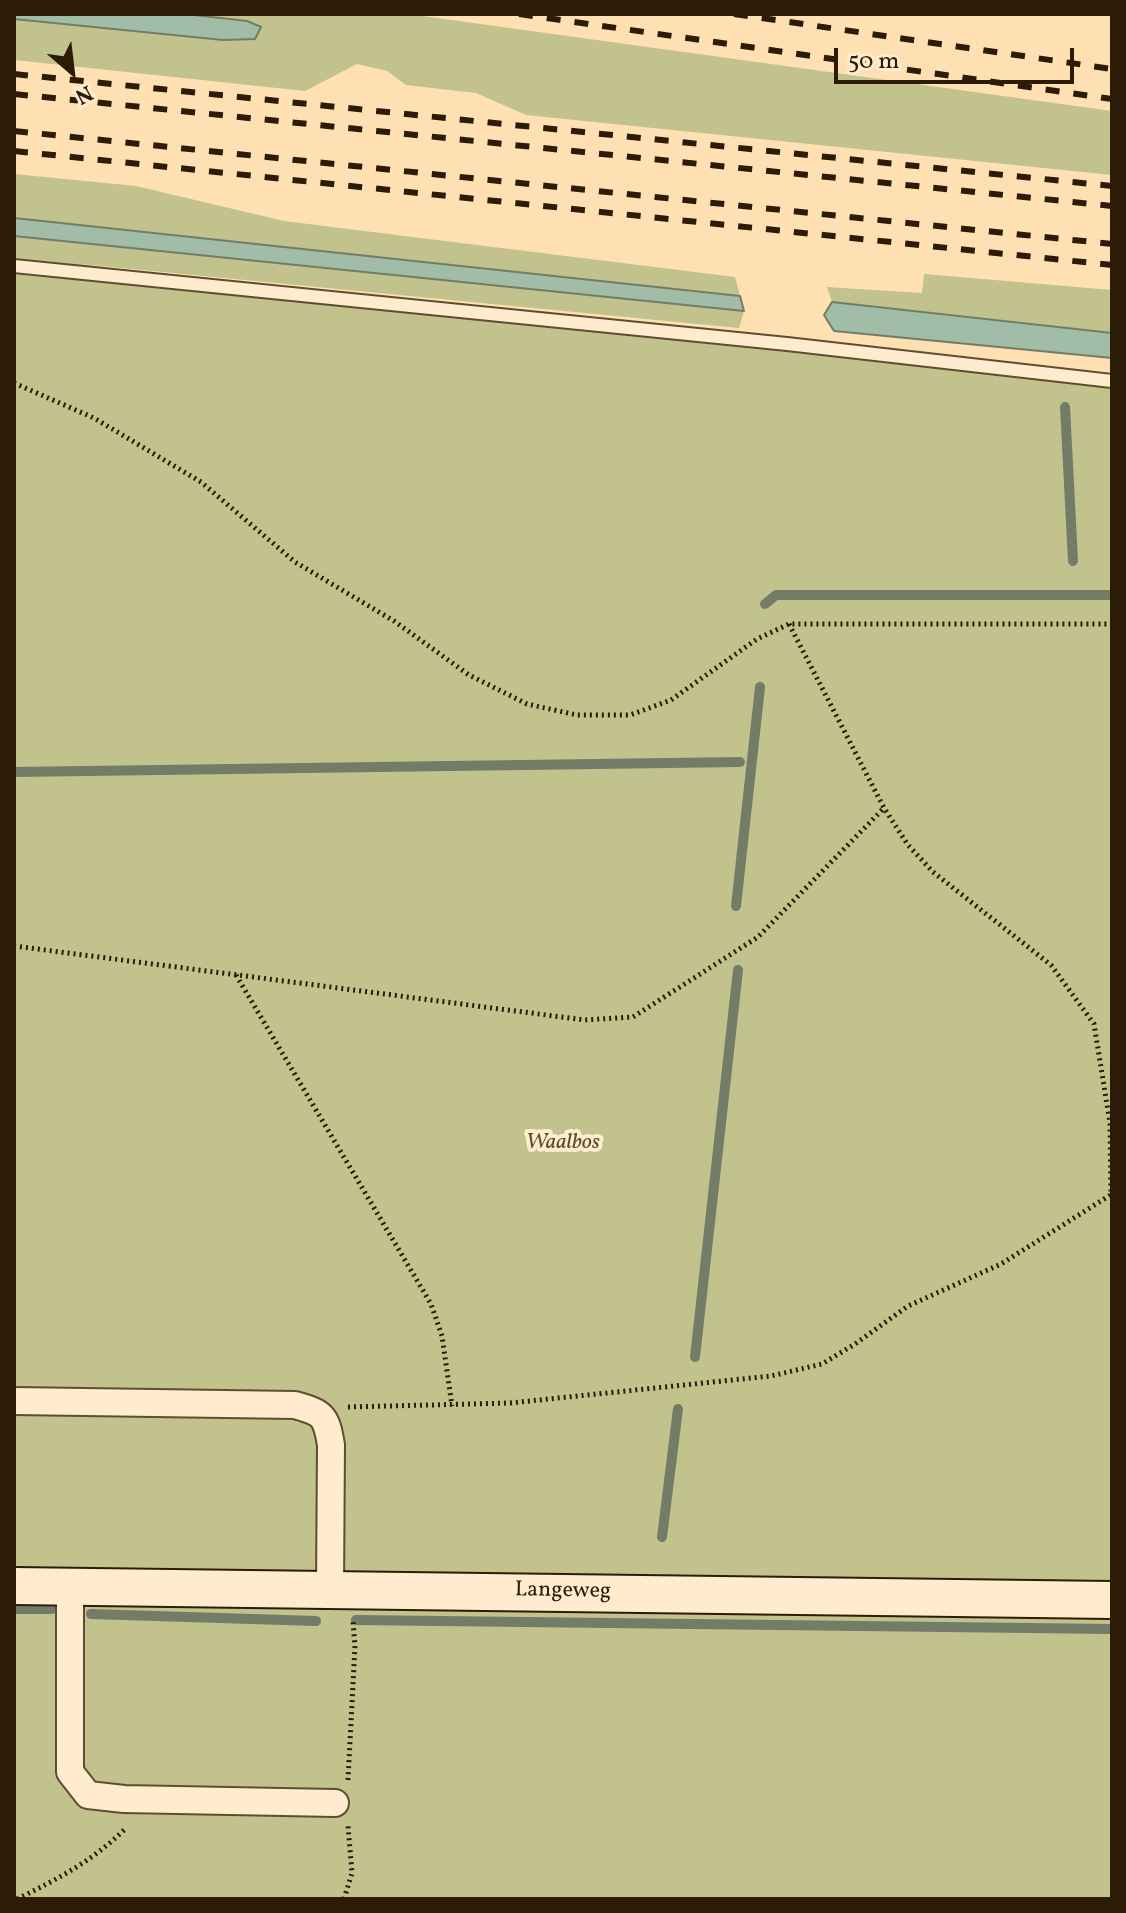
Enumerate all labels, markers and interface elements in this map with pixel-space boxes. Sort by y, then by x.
north arrow [32,32,112,112]
scale bar [838,32,1078,82]
text: 50 m [848,45,900,79]
text: N [69,76,98,111]
park label: Waalbos [526,1131,600,1157]
street label: Langeweg [515,1578,611,1606]

